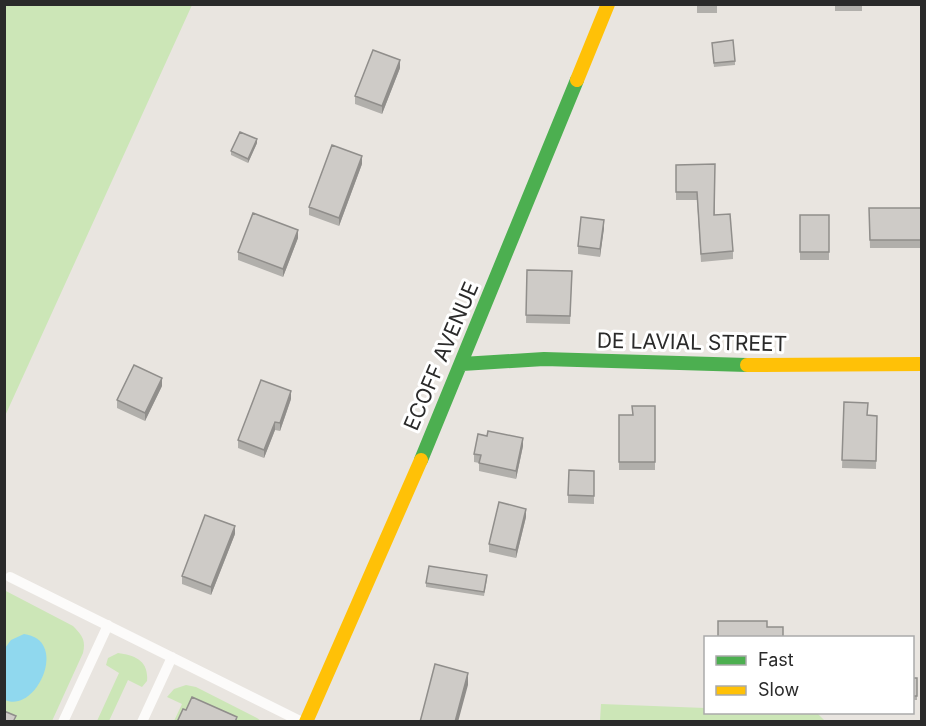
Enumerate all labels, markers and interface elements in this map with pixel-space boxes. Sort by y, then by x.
street label: ECOFF AVENUE [398,278,484,434]
street label: DE LAVIAL STREET [597,328,787,356]
legend [704,636,914,714]
text: Fast [758,649,794,670]
text: Slow [758,679,799,700]

